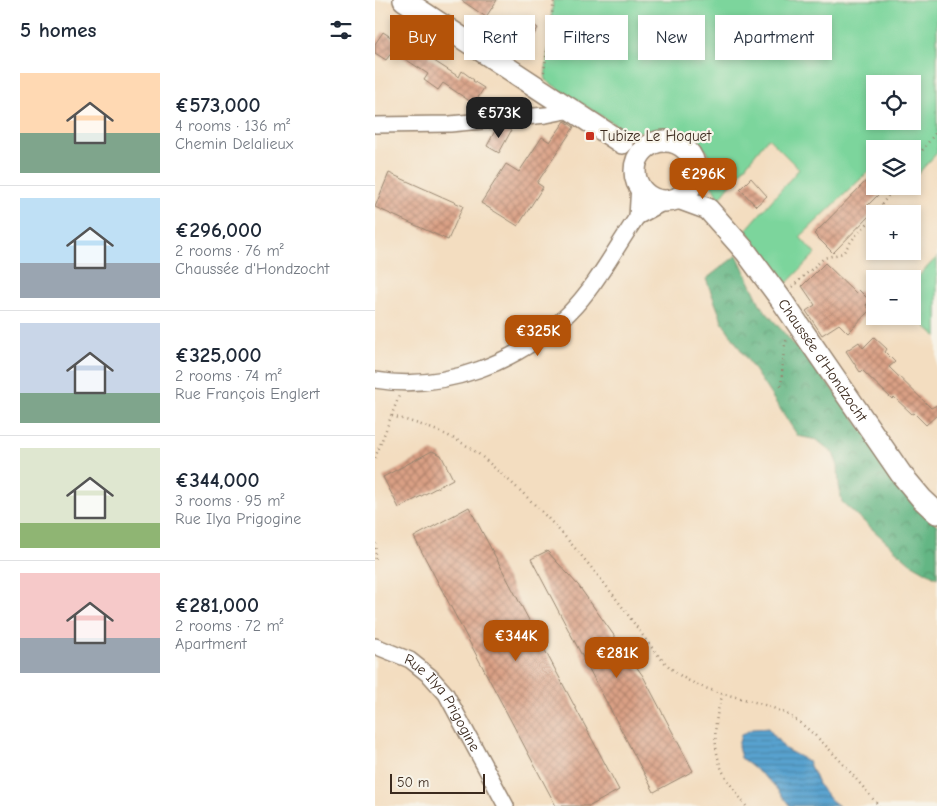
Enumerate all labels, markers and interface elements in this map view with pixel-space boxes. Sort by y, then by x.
chip: Buy [390,15,454,60]
chip: Rent [464,15,535,60]
chip: Filters [545,15,628,60]
chip: New [638,15,705,60]
chip: Apartment [715,15,832,60]
icon: filters [327,16,355,44]
text: 5 homes [20,18,97,42]
map controls [866,75,921,325]
button: locate [866,75,921,130]
icon: home [60,93,120,153]
text: €573,000 [175,93,260,117]
pin: €573K [464,96,534,139]
text: €573K [477,104,521,122]
text: 4 rooms · 136 m² [175,117,290,135]
place label: Tubize Le Hoquet [600,127,712,145]
marker: Tubize Le Hoquet [584,130,596,142]
text: Chemin Delalieux [175,135,293,153]
button: layers [866,140,921,195]
pin: €296K [668,158,738,200]
text: €296K [681,165,725,183]
button: + [866,205,921,260]
icon: home [60,218,120,278]
text: €296,000 [175,218,262,242]
text: 2 rooms · 76 m² [175,242,284,260]
text: Chaussée d'Hondzocht [175,260,329,278]
button: − [866,270,921,325]
street label: Chaussée d'Hondzocht [774,295,872,426]
pin: €325K [503,314,573,357]
text: €325K [516,322,560,340]
icon: home [60,343,120,403]
text: €325,000 [175,343,261,367]
text: 2 rooms · 74 m² [175,367,282,385]
text: Rue François Englert [175,385,320,403]
icon: home [60,468,120,528]
text: €344,000 [175,468,260,492]
text: 3 rooms · 95 m² [175,492,285,510]
text: Rue Ilya Prigogine [175,510,301,528]
icon: home [60,593,120,653]
text: €281,000 [175,593,259,617]
text: 2 rooms · 72 m² [175,617,284,635]
pin: €344K [481,620,551,662]
text: €344K [495,627,537,645]
text: Apartment [175,635,247,653]
pin: €281K [582,636,652,679]
text: €281K [596,644,638,662]
street label: Rue Ilya Prigogine [402,650,484,755]
scale bar [390,771,485,794]
text: 50 m [397,774,429,791]

